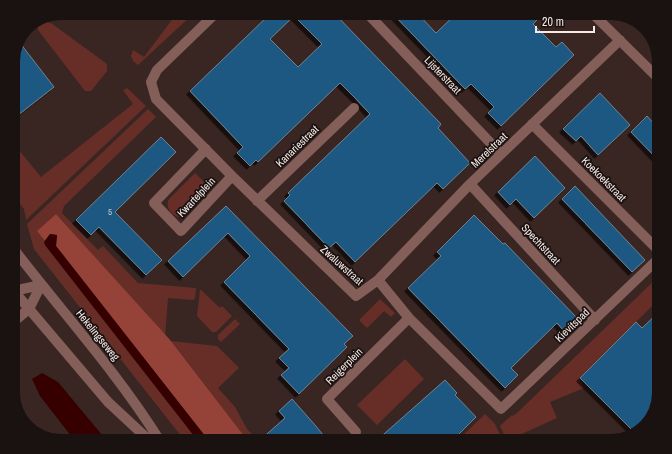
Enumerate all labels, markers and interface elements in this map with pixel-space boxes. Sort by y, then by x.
scale bar [536,8,594,34]
text: 20 m [542,14,564,30]
street label: Lijsterstraat [422,53,465,97]
street label: Kanariestraat [273,122,322,170]
street label: Merelstraat [468,129,510,171]
street label: Koekoekstraat [579,154,630,205]
street label: Kwartelplein [174,174,218,220]
house number: 5 [108,206,112,218]
street label: Spechtstraat [519,221,564,268]
street label: Zwaluwstraat [318,242,367,288]
street label: Kievitspad [552,305,592,345]
street label: Hekelingseweg [73,307,123,363]
street label: Reigerplein [323,345,365,387]

